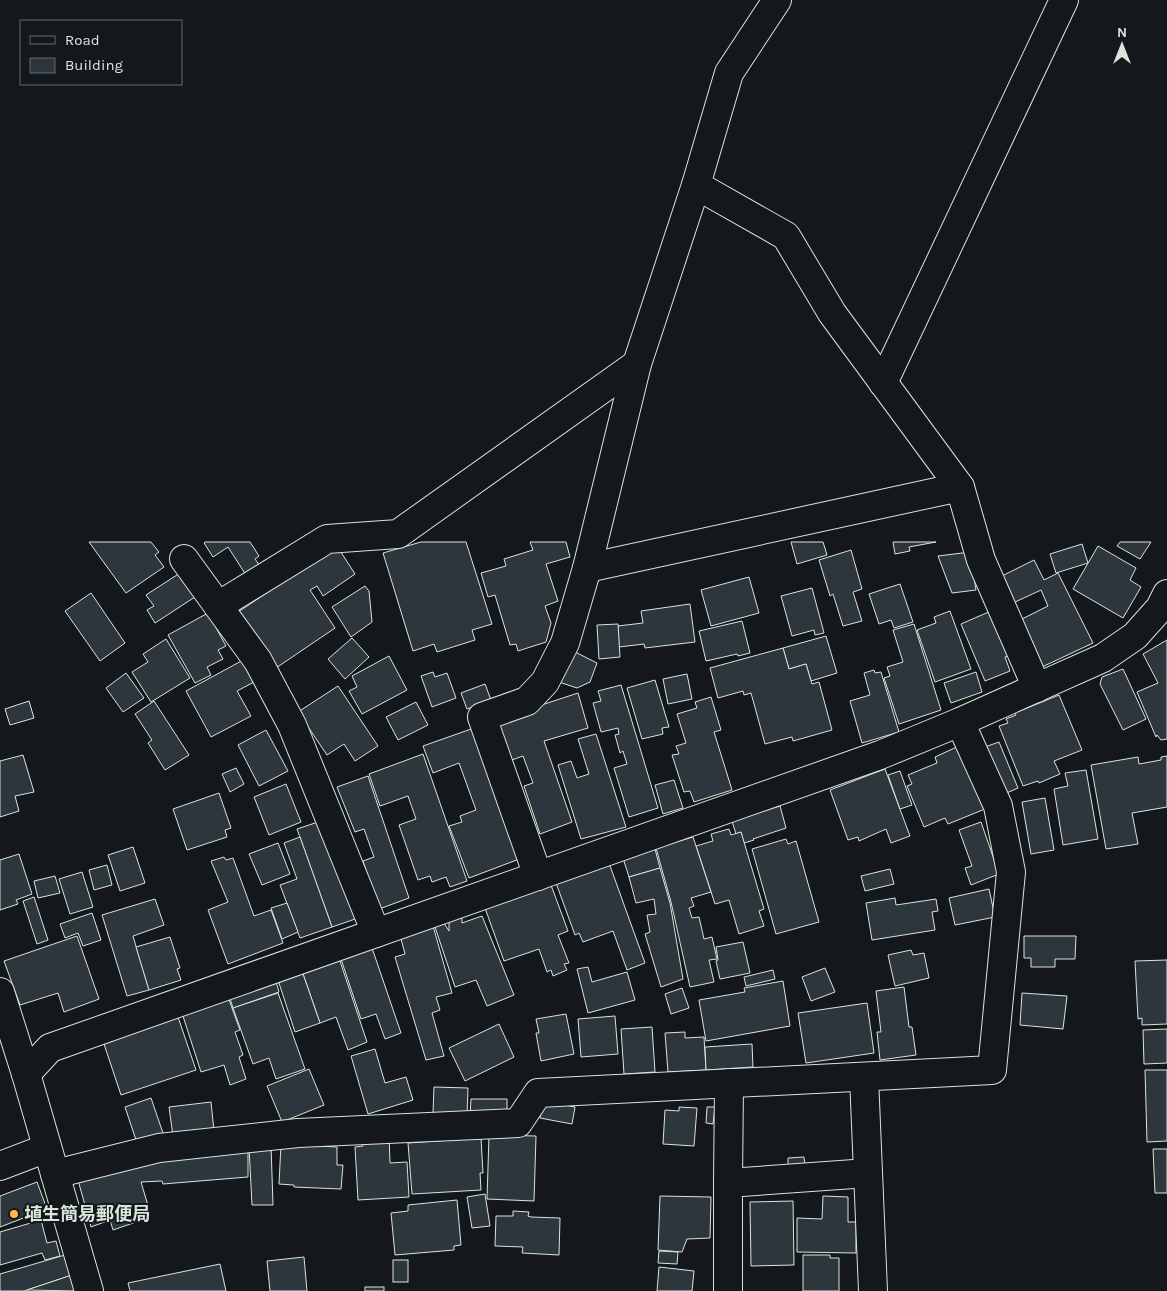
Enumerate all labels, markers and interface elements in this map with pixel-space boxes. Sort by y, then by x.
legend [20,20,182,85]
north arrow [1097,20,1147,70]
text: N [1117,24,1127,41]
text: Road [65,31,100,49]
text: Building [65,56,123,74]
place label: 埴生簡易郵便局 [24,1203,150,1225]
marker: 埴生簡易郵便局 [8,1208,20,1220]

